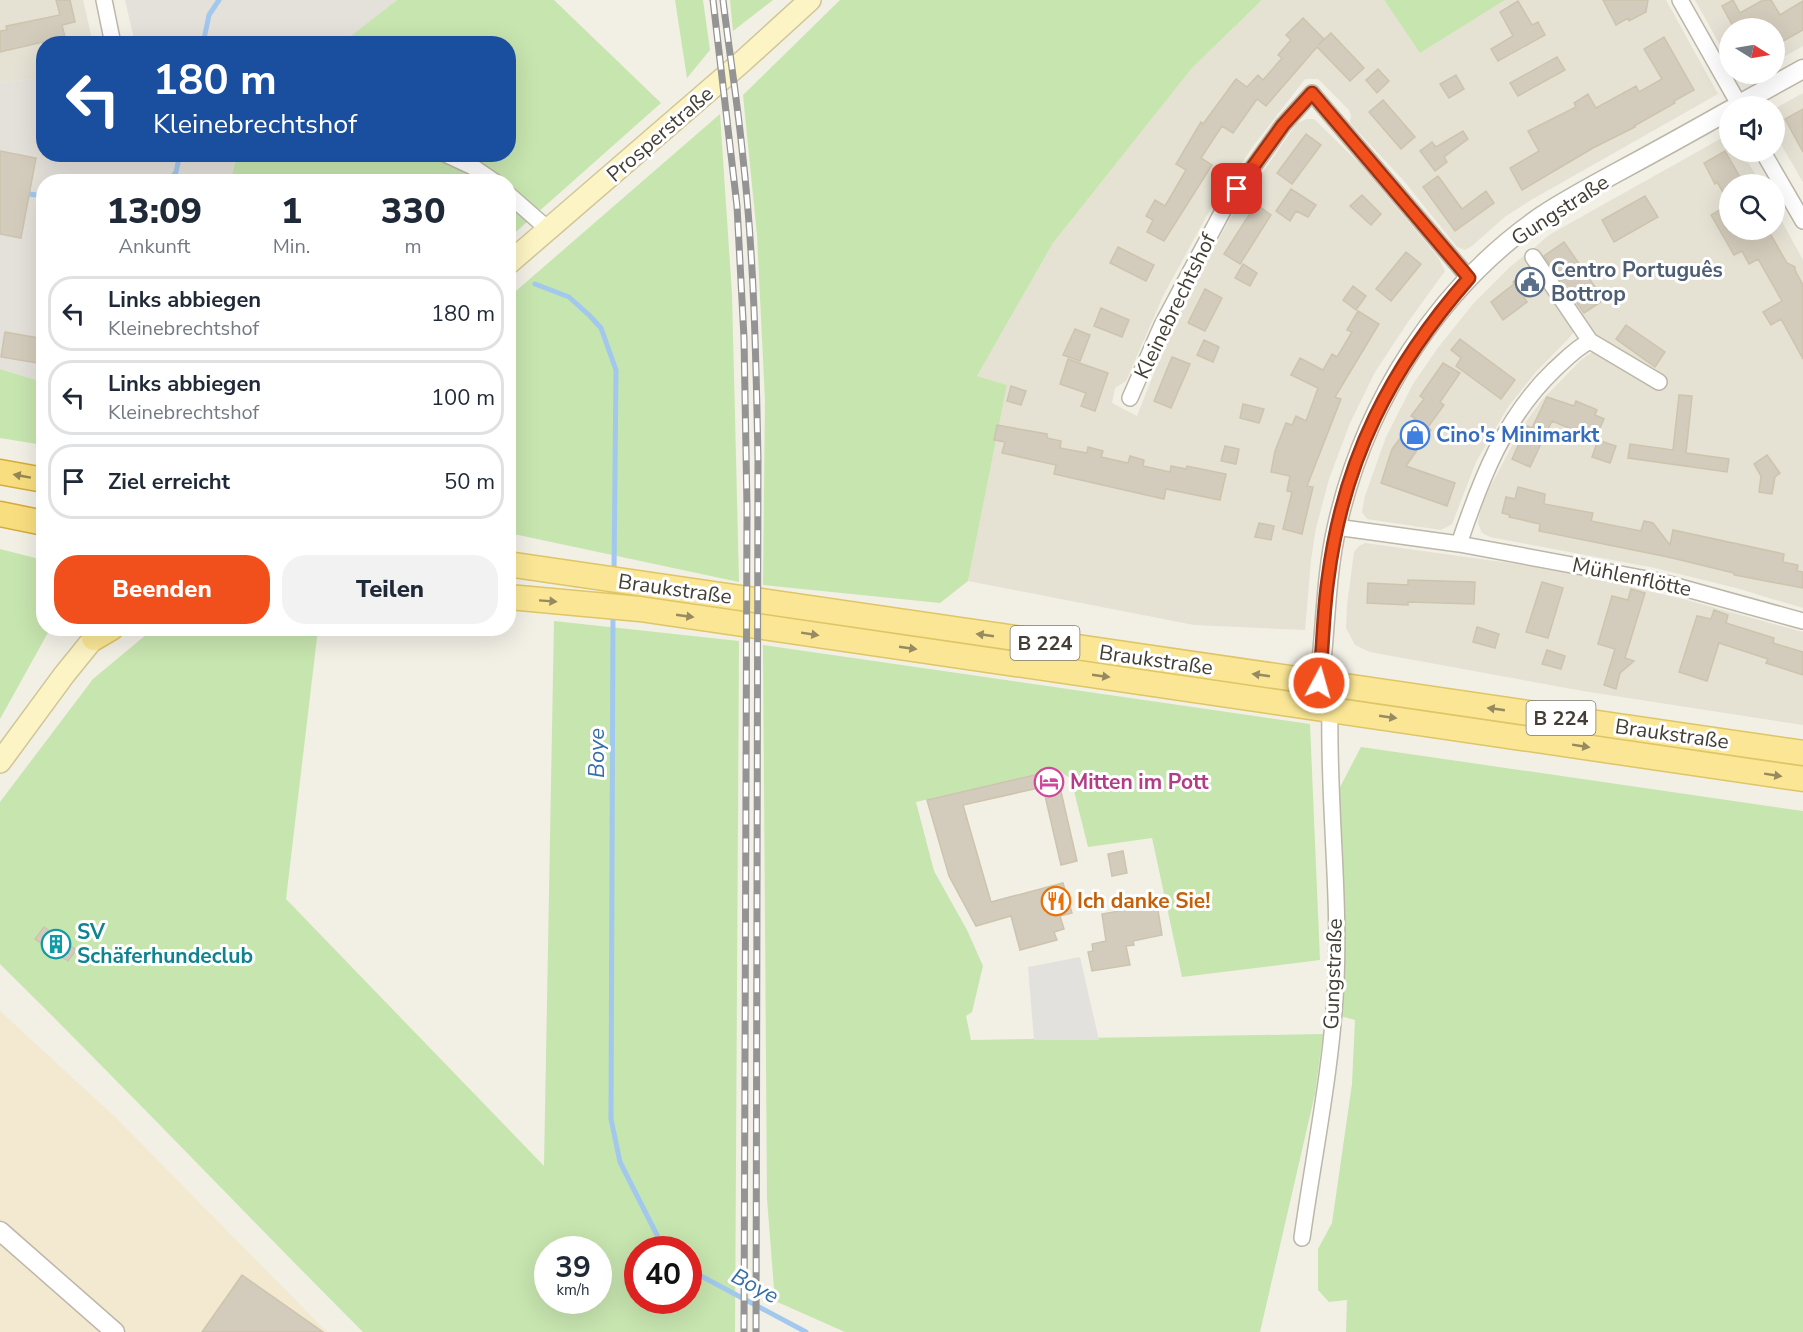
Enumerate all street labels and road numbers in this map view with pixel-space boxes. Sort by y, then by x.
street label: Prosperstraße [601,80,719,188]
street label: Gungstraße [1506,168,1614,252]
street label: Kleinebrechtshof [1128,228,1223,383]
street label: Mühlenflötte [1570,551,1694,603]
street label: Braukstraße [616,567,734,611]
road number: B 224 [1010,626,1080,660]
street label: Braukstraße [1097,638,1215,682]
road number: B 224 [1526,701,1596,735]
street label: Braukstraße [1613,712,1731,756]
street label: Gungstraße [1317,918,1349,1030]

